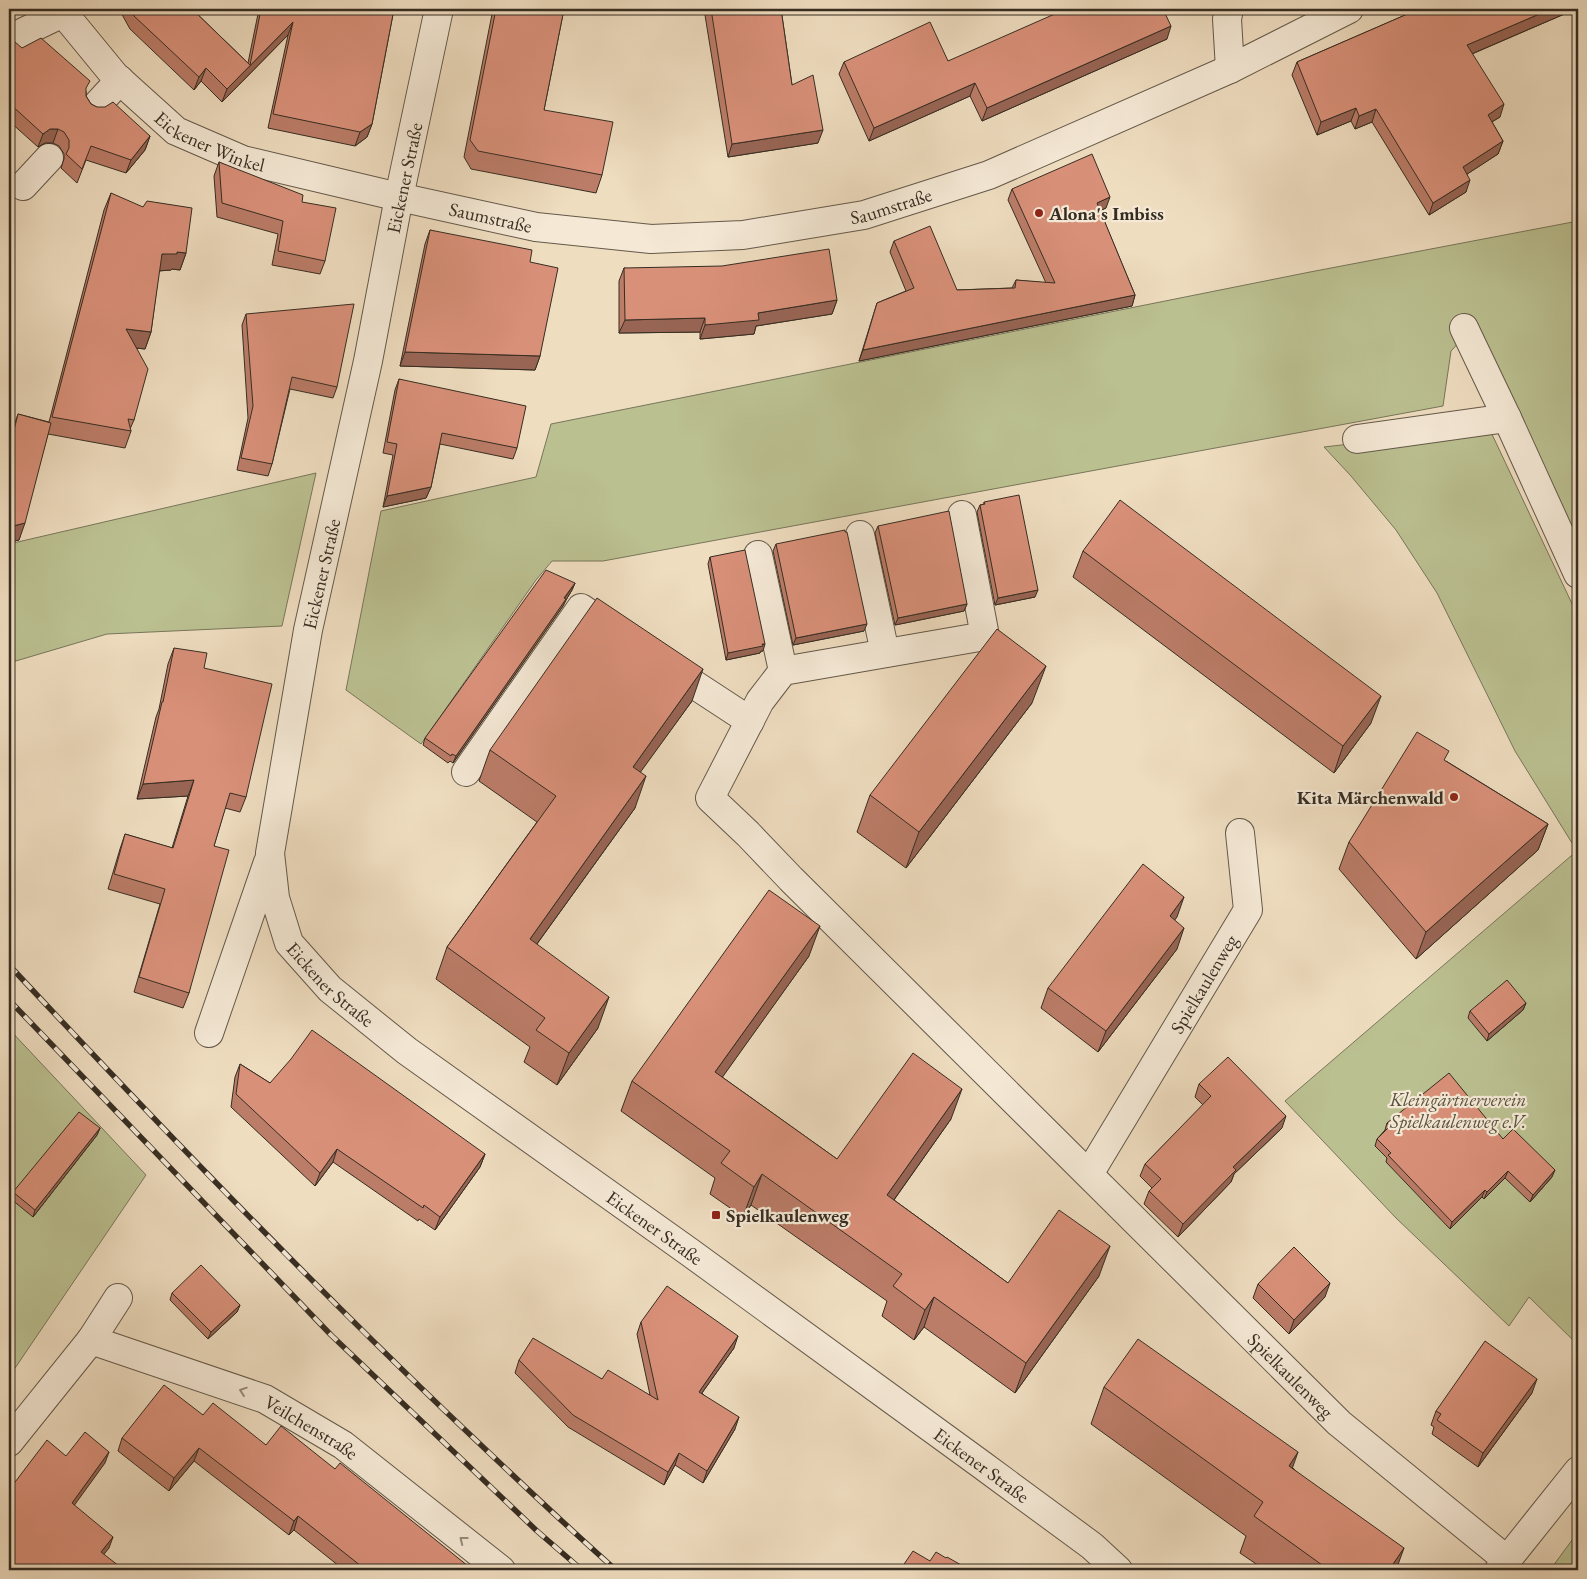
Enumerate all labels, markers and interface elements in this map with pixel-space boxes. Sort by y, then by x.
street label: Eickener Winkel [149,106,268,178]
street label: Eickener Straße [381,120,428,236]
street label: Saumstraße [848,182,935,230]
street label: Saumstraße [447,196,534,239]
place label: Alona's Imbiss [1048,201,1164,226]
marker: Alona's Imbiss [1033,207,1045,219]
street label: Eickener Straße [297,516,346,632]
place label: Kita Märchenwald [1297,785,1444,810]
marker: Kita Märchenwald [1448,791,1460,803]
street label: Spielkaulenweg [1164,929,1244,1038]
street label: Eickener Straße [281,937,379,1033]
park label: Kleingärtnerverein Spielkaulenweg e.V. [1389,1087,1527,1134]
street label: Eickener Straße [601,1185,708,1271]
place label: Spielkaulenweg [726,1203,849,1228]
marker: Spielkaulenweg [710,1209,722,1221]
street label: Spielkaulenweg [1242,1327,1339,1424]
one-way arrow [239,1387,247,1397]
street label: Veilchenstraße [260,1389,363,1465]
street label: Eickener Straße [928,1422,1034,1509]
one-way arrow [459,1537,469,1546]

